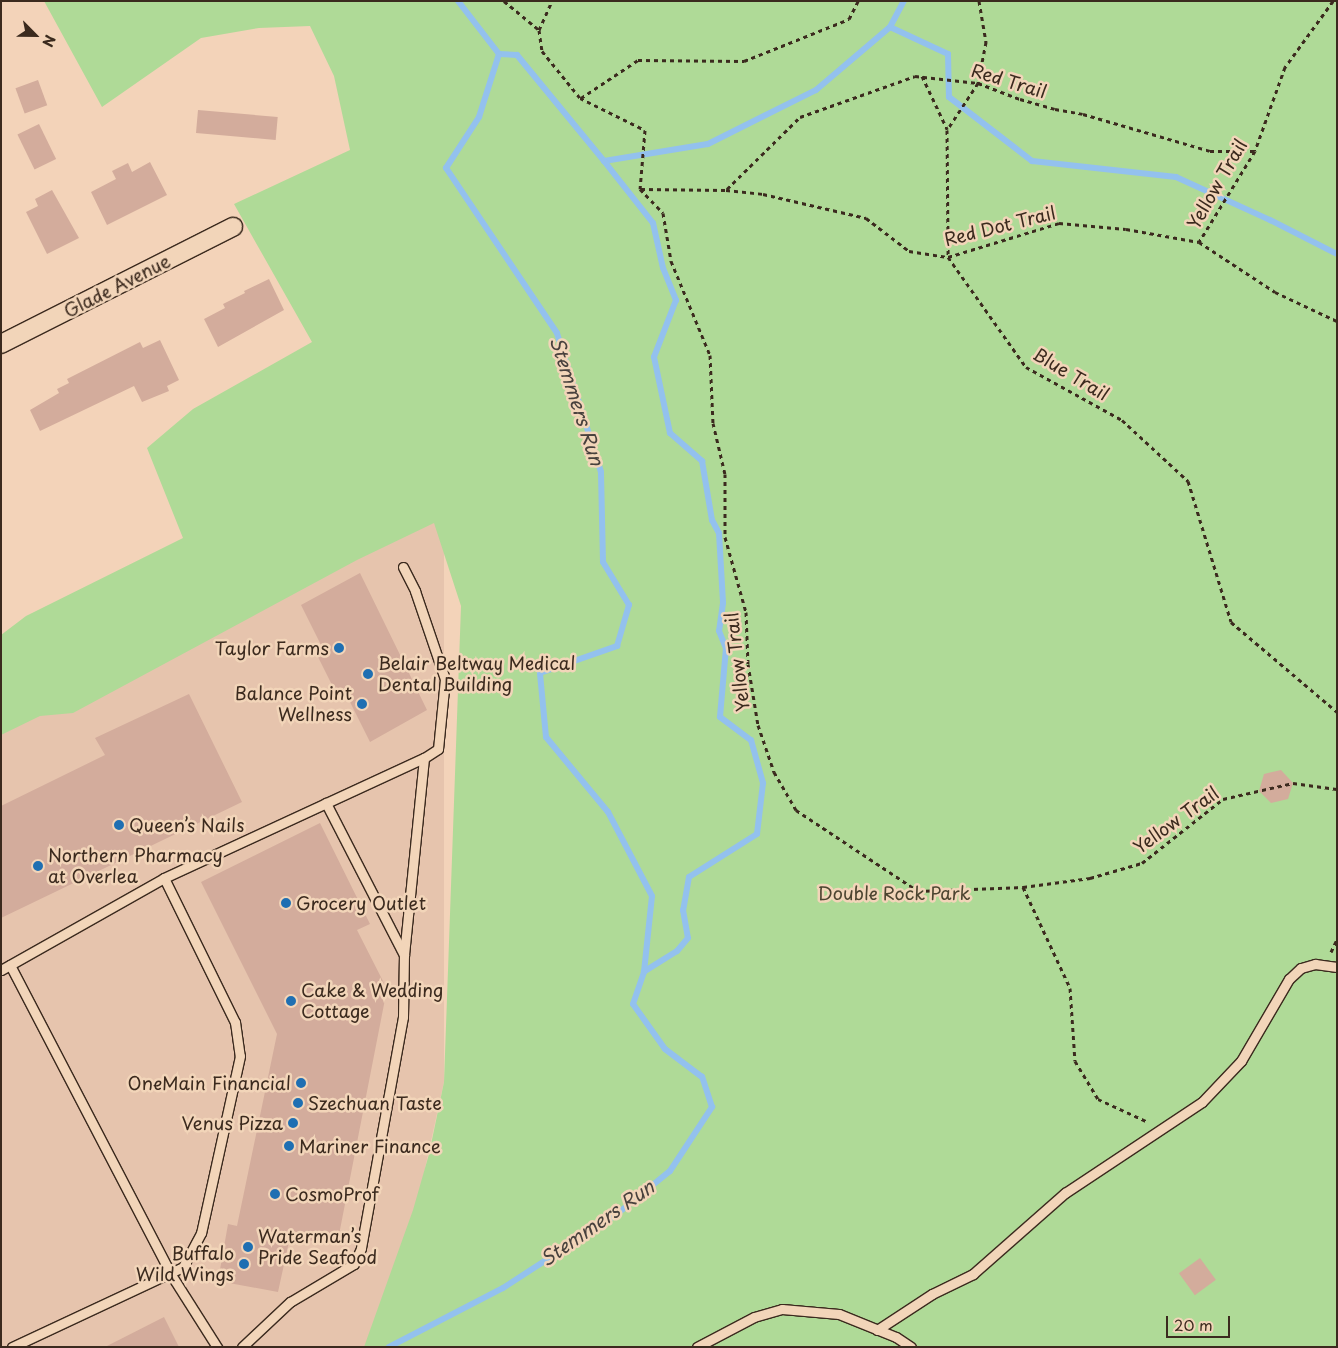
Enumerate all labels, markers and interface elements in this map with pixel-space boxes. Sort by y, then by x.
north arrow [10,10,60,60]
text: N [37,32,61,50]
street label: Red Trail [968,59,1050,103]
street label: Yellow Trail [1183,136,1251,232]
street label: Red Dot Trail [941,201,1059,251]
street label: Glade Avenue [60,250,174,322]
water label: Stemmers Run [545,334,609,468]
street label: Blue Trail [1029,343,1113,405]
street label: Yellow Trail [720,611,754,713]
place label: Taylor Farms [214,637,329,659]
marker: Taylor Farms [333,642,345,654]
place label: Belair Beltway Medical Dental Building [378,653,577,696]
marker: Belair Beltway Medical Dental Building [362,668,374,680]
place label: Balance Point Wellness [234,683,352,726]
marker: Balance Point Wellness [356,698,368,710]
street label: Yellow Trail [1129,782,1223,858]
place label: Queen’s Nails [129,814,245,836]
marker: Queen’s Nails [113,819,125,831]
place label: Northern Pharmacy at Overlea [48,845,224,888]
marker: Northern Pharmacy at Overlea [32,860,44,872]
park label: Double Rock Park [817,882,971,904]
place label: Grocery Outlet [296,892,425,914]
marker: Grocery Outlet [280,897,292,909]
place label: Cake & Wedding Cottage [301,980,446,1022]
marker: Cake & Wedding Cottage [285,995,297,1007]
place label: OneMain Financial [128,1072,291,1094]
marker: OneMain Financial [295,1077,307,1089]
place label: Szechuan Taste [308,1092,442,1114]
marker: Szechuan Taste [292,1097,304,1109]
place label: Venus Pizza [183,1112,283,1134]
marker: Venus Pizza [287,1117,299,1129]
place label: Mariner Finance [299,1135,441,1157]
marker: Mariner Finance [283,1140,295,1152]
water label: Stemmers Run [536,1175,658,1271]
place label: CosmoProf [285,1183,379,1205]
marker: CosmoProf [269,1188,281,1200]
place label: Waterman’s Pride Seafood [258,1226,376,1268]
marker: Waterman’s Pride Seafood [242,1241,254,1253]
place label: Buffalo Wild Wings [135,1243,234,1286]
marker: Buffalo Wild Wings [238,1258,250,1270]
scale bar [1168,1306,1232,1338]
text: 20 m [1174,1313,1213,1336]

